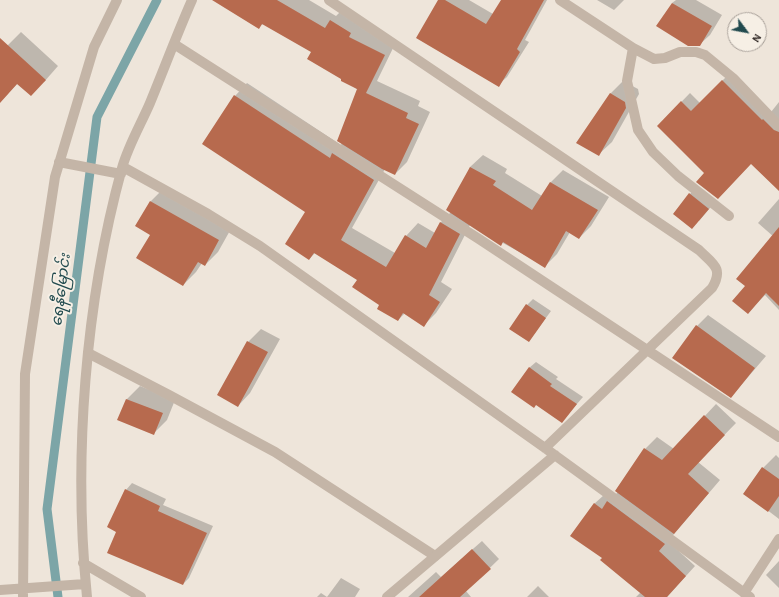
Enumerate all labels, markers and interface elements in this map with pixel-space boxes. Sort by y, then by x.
north arrow [727,12,767,52]
text: N [750,32,763,44]
water label: ရေနီမြောင်း [48,253,74,327]

